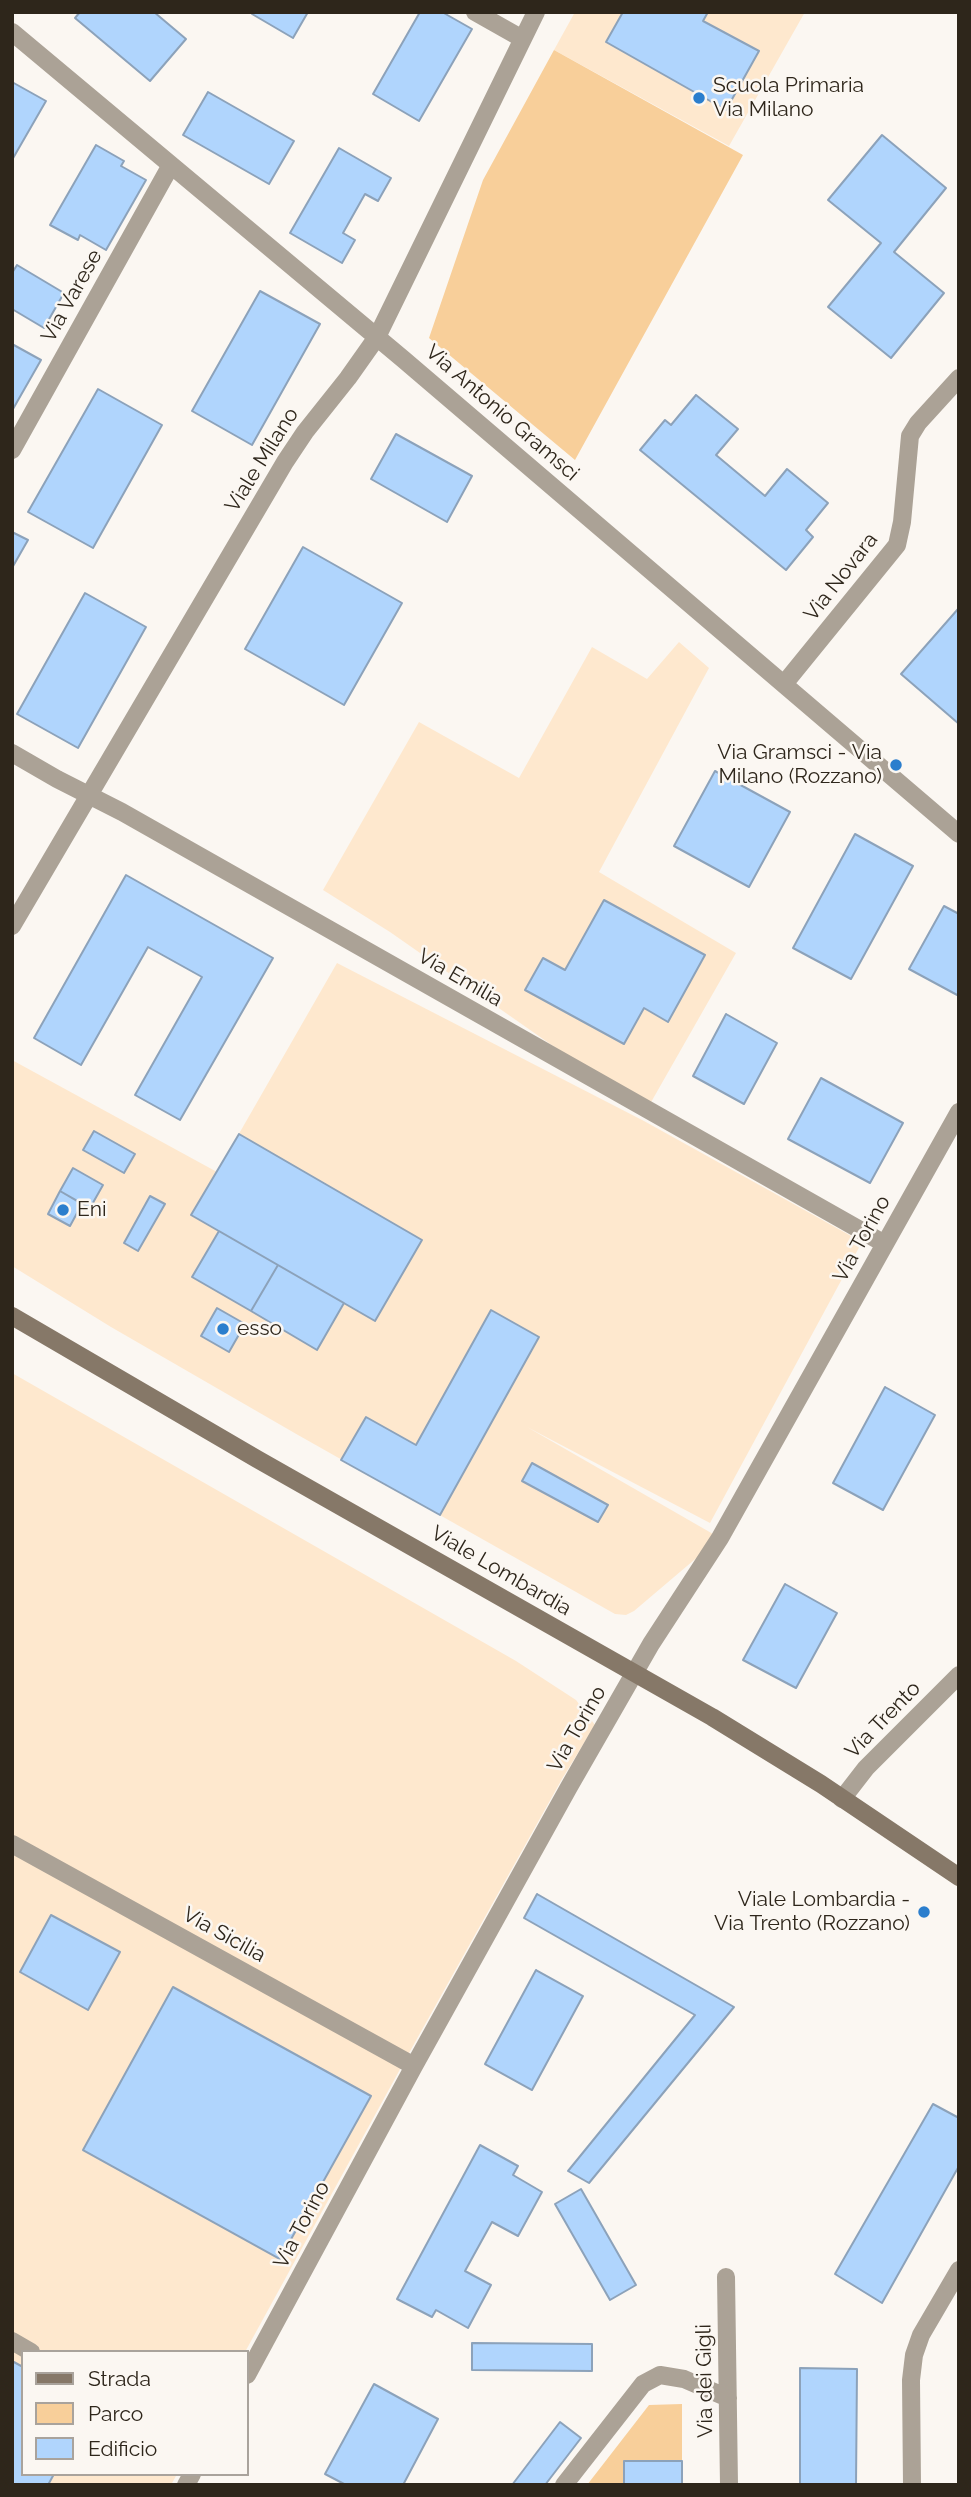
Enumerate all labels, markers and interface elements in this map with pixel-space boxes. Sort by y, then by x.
place label: Scuola Primaria Via Milano [713,73,864,123]
marker: Scuola Primaria Via Milano [691,90,707,106]
street label: Via Varese [36,245,108,347]
street label: Via Antonio Gramsci [420,339,584,487]
street label: Viale Milano [220,403,304,517]
street label: Via Novara [799,528,883,626]
place label: Via Gramsci - Via Milano (Rozzano) [717,740,882,790]
marker: Via Gramsci - Via Milano (Rozzano) [888,757,904,773]
street label: Via Emilia [413,944,507,1012]
street label: Via Torino [828,1191,896,1287]
place label: Eni [77,1197,106,1223]
marker: Eni [55,1202,71,1218]
place label: esso [237,1316,282,1342]
marker: esso [215,1321,231,1337]
street label: Viale Lombardia [426,1521,576,1621]
street label: Via Trento [840,1676,926,1764]
street label: Via Torino [542,1681,612,1777]
place label: Viale Lombardia - Via Trento (Rozzano) [714,1887,910,1937]
street label: Via Sicilia [178,1902,270,1968]
marker: Viale Lombardia - Via Trento (Rozzano) [916,1904,932,1920]
street label: Via Torino [269,2177,335,2273]
street label: Via dei Gigli [691,2324,719,2438]
legend [21,2350,248,2476]
text: Strada [88,2366,151,2391]
text: Parco [88,2401,143,2426]
text: Edificio [88,2436,157,2461]

